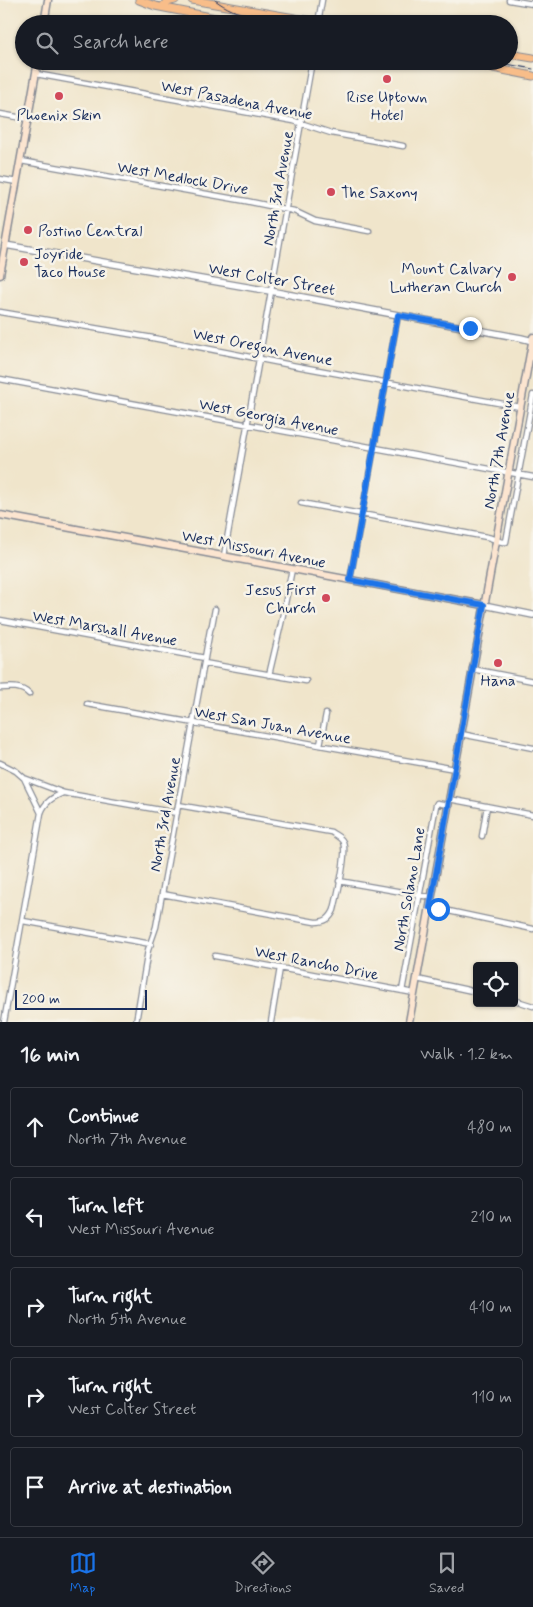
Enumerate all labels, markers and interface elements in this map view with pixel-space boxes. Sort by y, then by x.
search box [15,15,518,70]
icon: search [33,29,61,57]
text: Search here [73,30,169,55]
marker: Rise Uptown Hotel [381,73,393,85]
street label: West Pasadena Avenue [159,75,314,125]
place label: Rise Uptown Hotel [347,87,427,126]
marker: Phoenix Skin [53,90,65,102]
place label: Phoenix Skin [17,105,101,126]
street label: North 3rd Avenue [258,129,299,247]
street label: West Medlock Drive [116,157,250,200]
place label: The Saxony [341,183,418,204]
marker: The Saxony [325,186,337,198]
place label: Postino Central [38,221,142,242]
marker: Postino Central [22,224,34,236]
place label: Joyride Taco House [34,244,106,283]
marker: Joyride Taco House [18,256,30,268]
street label: West Colter Street [207,258,337,301]
place label: Mount Calvary Lutheran Church [390,259,502,298]
marker: Mount Calvary Lutheran Church [506,271,518,283]
route end [459,317,482,340]
street label: West Oregon Avenue [191,324,335,372]
street label: North 7th Avenue [479,390,520,511]
street label: West Georgia Avenue [197,394,340,442]
street label: West Missouri Avenue [180,525,328,574]
place label: Jesus First Church [245,580,316,619]
marker: Jesus First Church [320,592,332,604]
street label: West Marshall Avenue [31,605,179,652]
marker: Hana [492,657,504,669]
place label: Hana [480,671,516,692]
street label: West San Juan Avenue [193,701,353,750]
street label: North 3rd Avenue [145,755,186,873]
street label: North Solano Lane [388,826,431,953]
route start [427,898,450,921]
street label: West Rancho Drive [253,941,381,986]
map controls [473,962,518,1007]
button: locate [473,962,518,1007]
scale bar [15,987,148,1010]
text: 200 m [22,990,60,1008]
text: 16 min [20,1041,80,1069]
text: Walk · 1.2 km [420,1044,513,1065]
text: Continue [68,1104,139,1129]
icon: ahead [21,1113,49,1141]
text: 480 m [467,1117,512,1138]
text: North 7th Avenue [68,1129,187,1150]
text: Turn left [68,1194,144,1219]
icon: left [21,1203,49,1231]
text: 210 m [471,1207,512,1228]
text: West Missouri Avenue [68,1219,214,1240]
text: Turn right [68,1284,152,1309]
icon: right [21,1293,49,1321]
text: 410 m [469,1297,512,1318]
text: North 5th Avenue [68,1309,187,1330]
text: Turn right [68,1374,152,1399]
icon: right [21,1383,49,1411]
text: 110 m [471,1387,512,1408]
text: West Colter Street [68,1399,196,1420]
icon: arrive [21,1473,49,1501]
text: Arrive at destination [68,1475,232,1500]
tab: Map [69,1549,97,1597]
tab: Directions [234,1549,292,1597]
tab: Saved [429,1549,464,1597]

